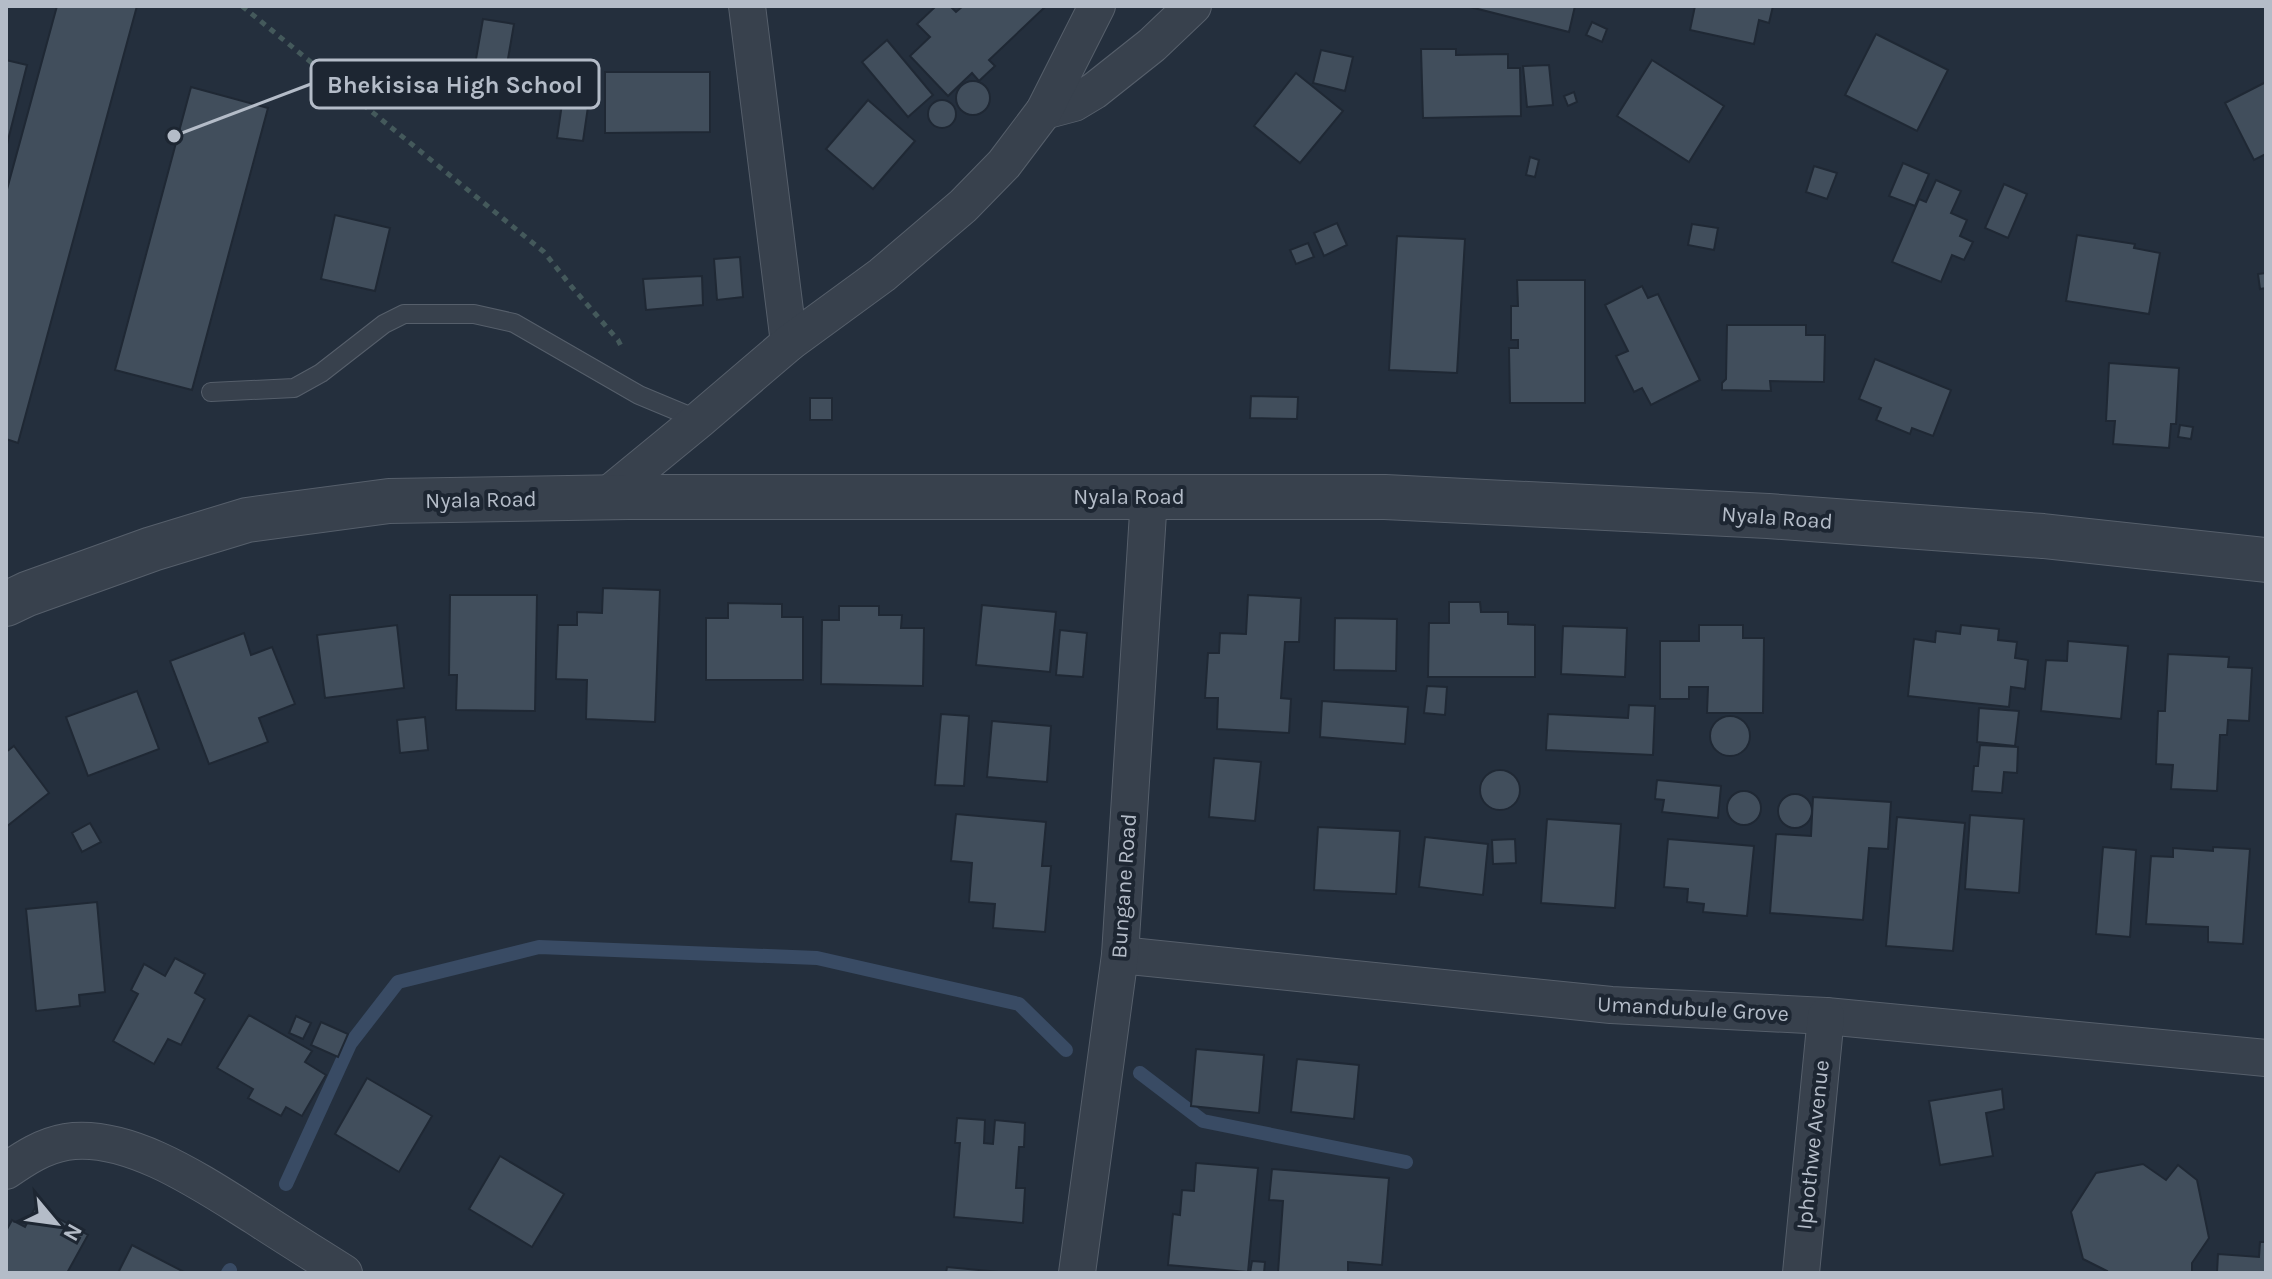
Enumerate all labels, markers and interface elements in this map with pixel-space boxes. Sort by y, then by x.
callout: Bhekisisa High School [311,60,599,108]
text: Bhekisisa High School [327,71,583,99]
street label: Nyala Road [1073,484,1185,510]
street label: Nyala Road [425,486,537,514]
street label: Nyala Road [1720,501,1834,535]
street label: Bungane Road [1106,813,1142,959]
street label: Umandubule Grove [1596,991,1790,1027]
street label: Iphothwe Avenue [1791,1059,1835,1231]
north arrow [16,1183,96,1263]
text: N [57,1219,88,1245]

